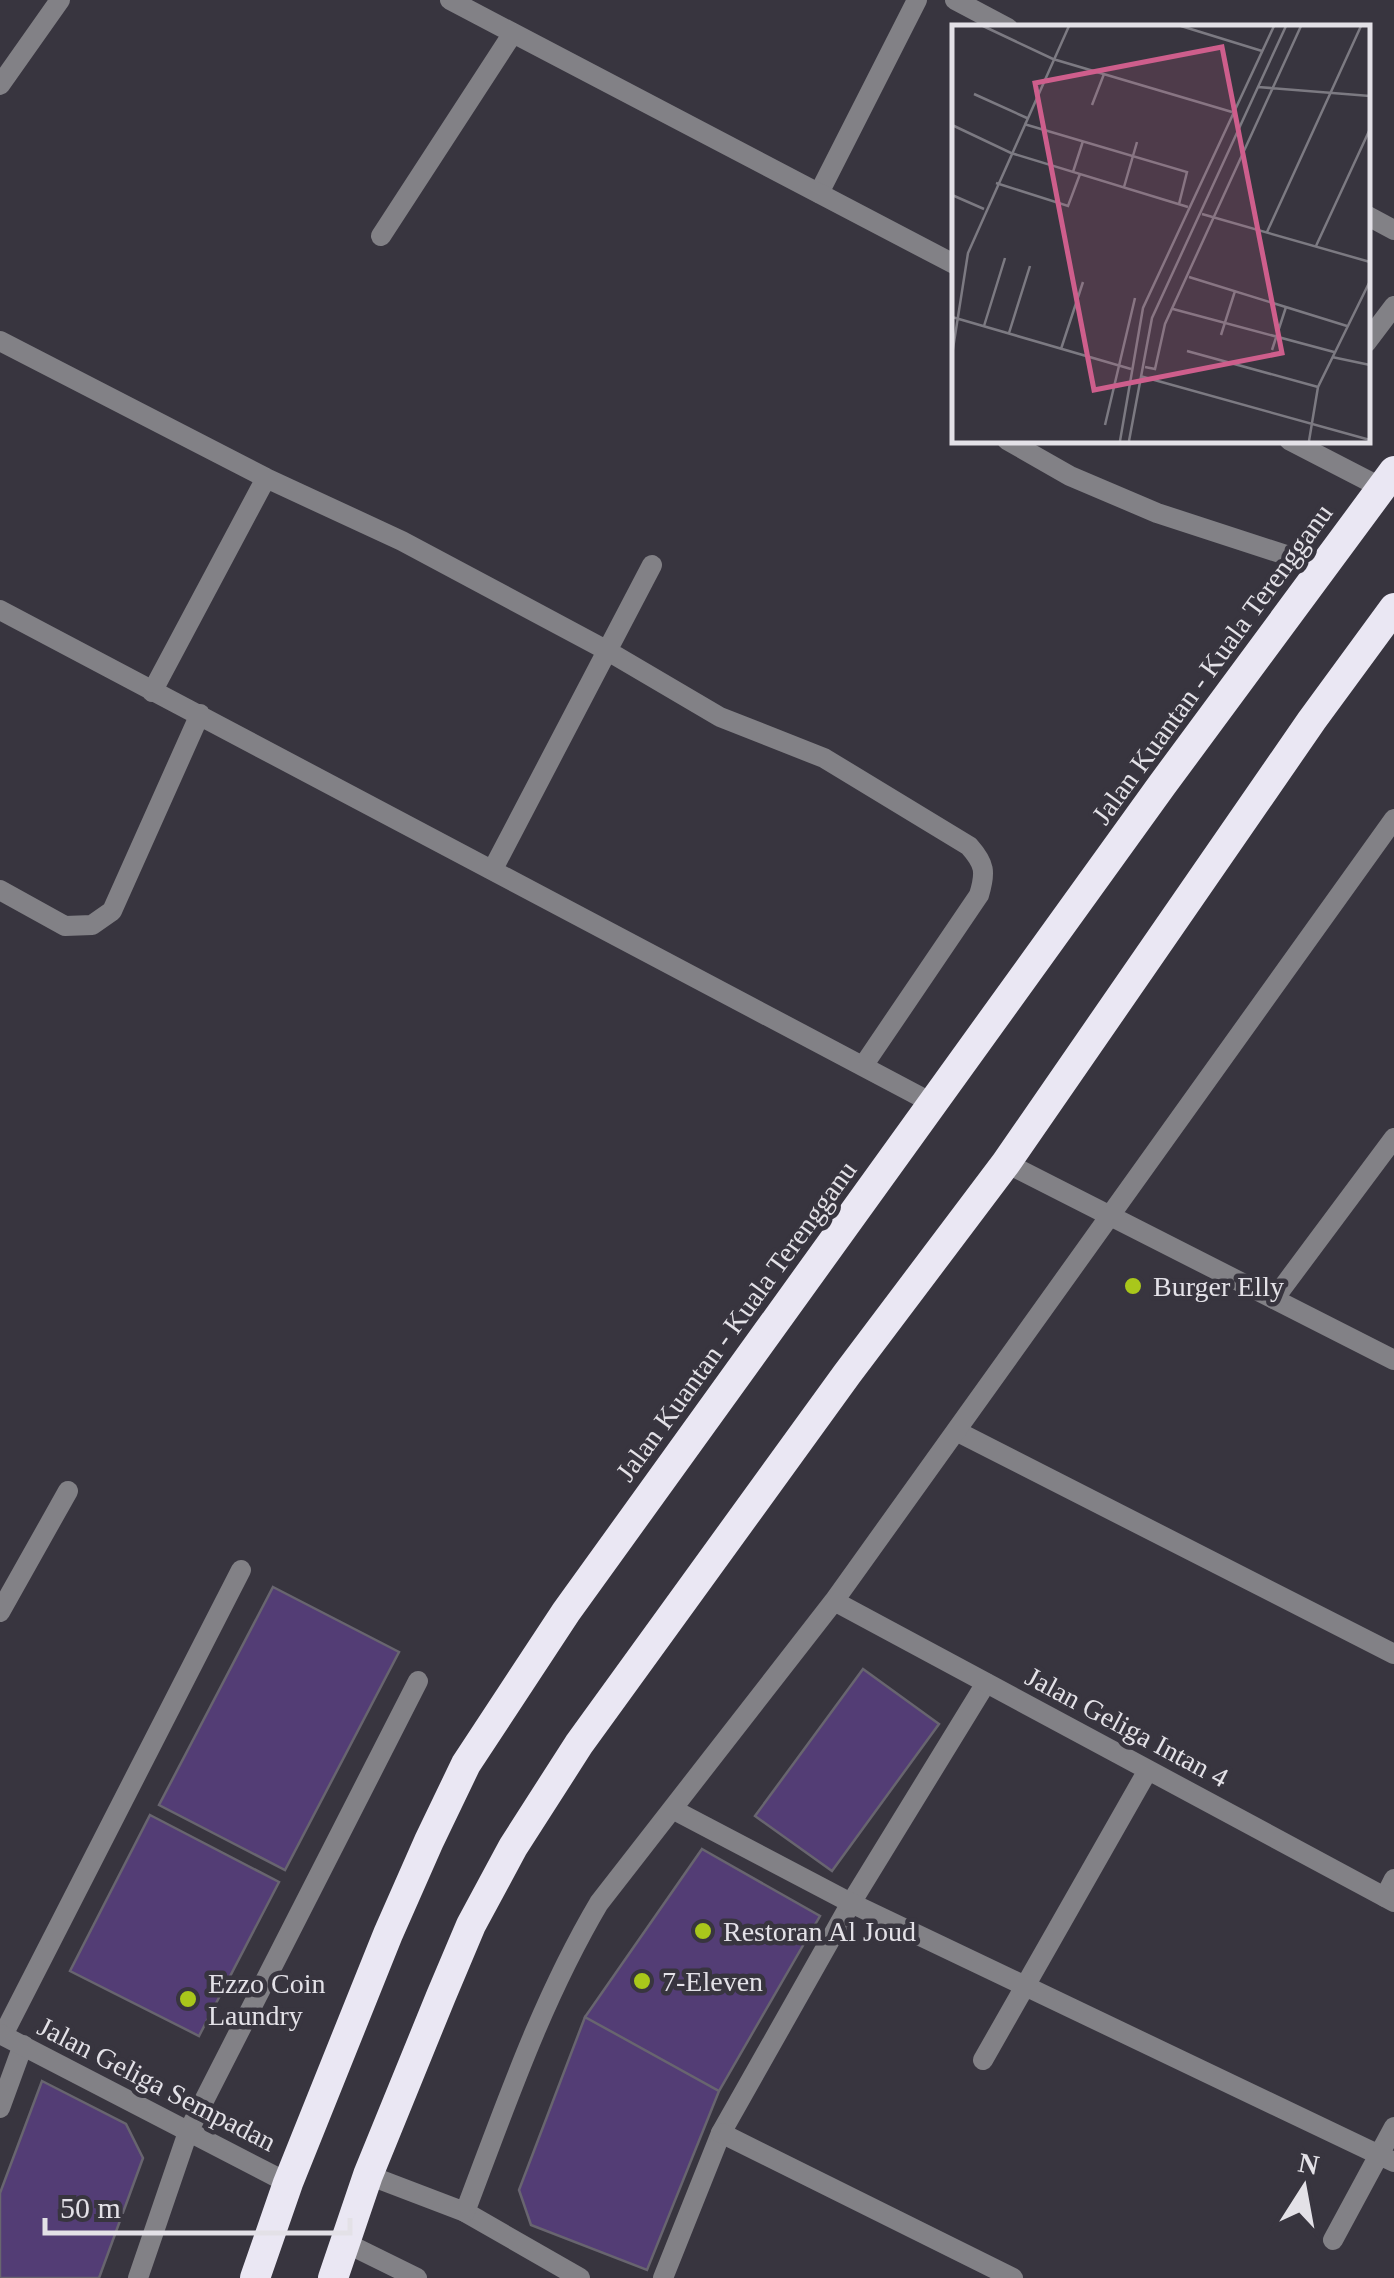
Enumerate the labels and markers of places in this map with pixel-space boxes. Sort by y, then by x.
place label: Burger Elly [1153,1271,1284,1302]
marker: Burger Elly [1122,1275,1144,1297]
place label: Restoran Al Joud [723,1916,916,1947]
marker: Restoran Al Joud [692,1920,714,1942]
place label: 7-Eleven [662,1966,763,1997]
place label: Ezzo Coin Laundry [208,1968,325,2031]
marker: 7-Eleven [631,1970,653,1992]
marker: Ezzo Coin Laundry [177,1988,199,2010]

